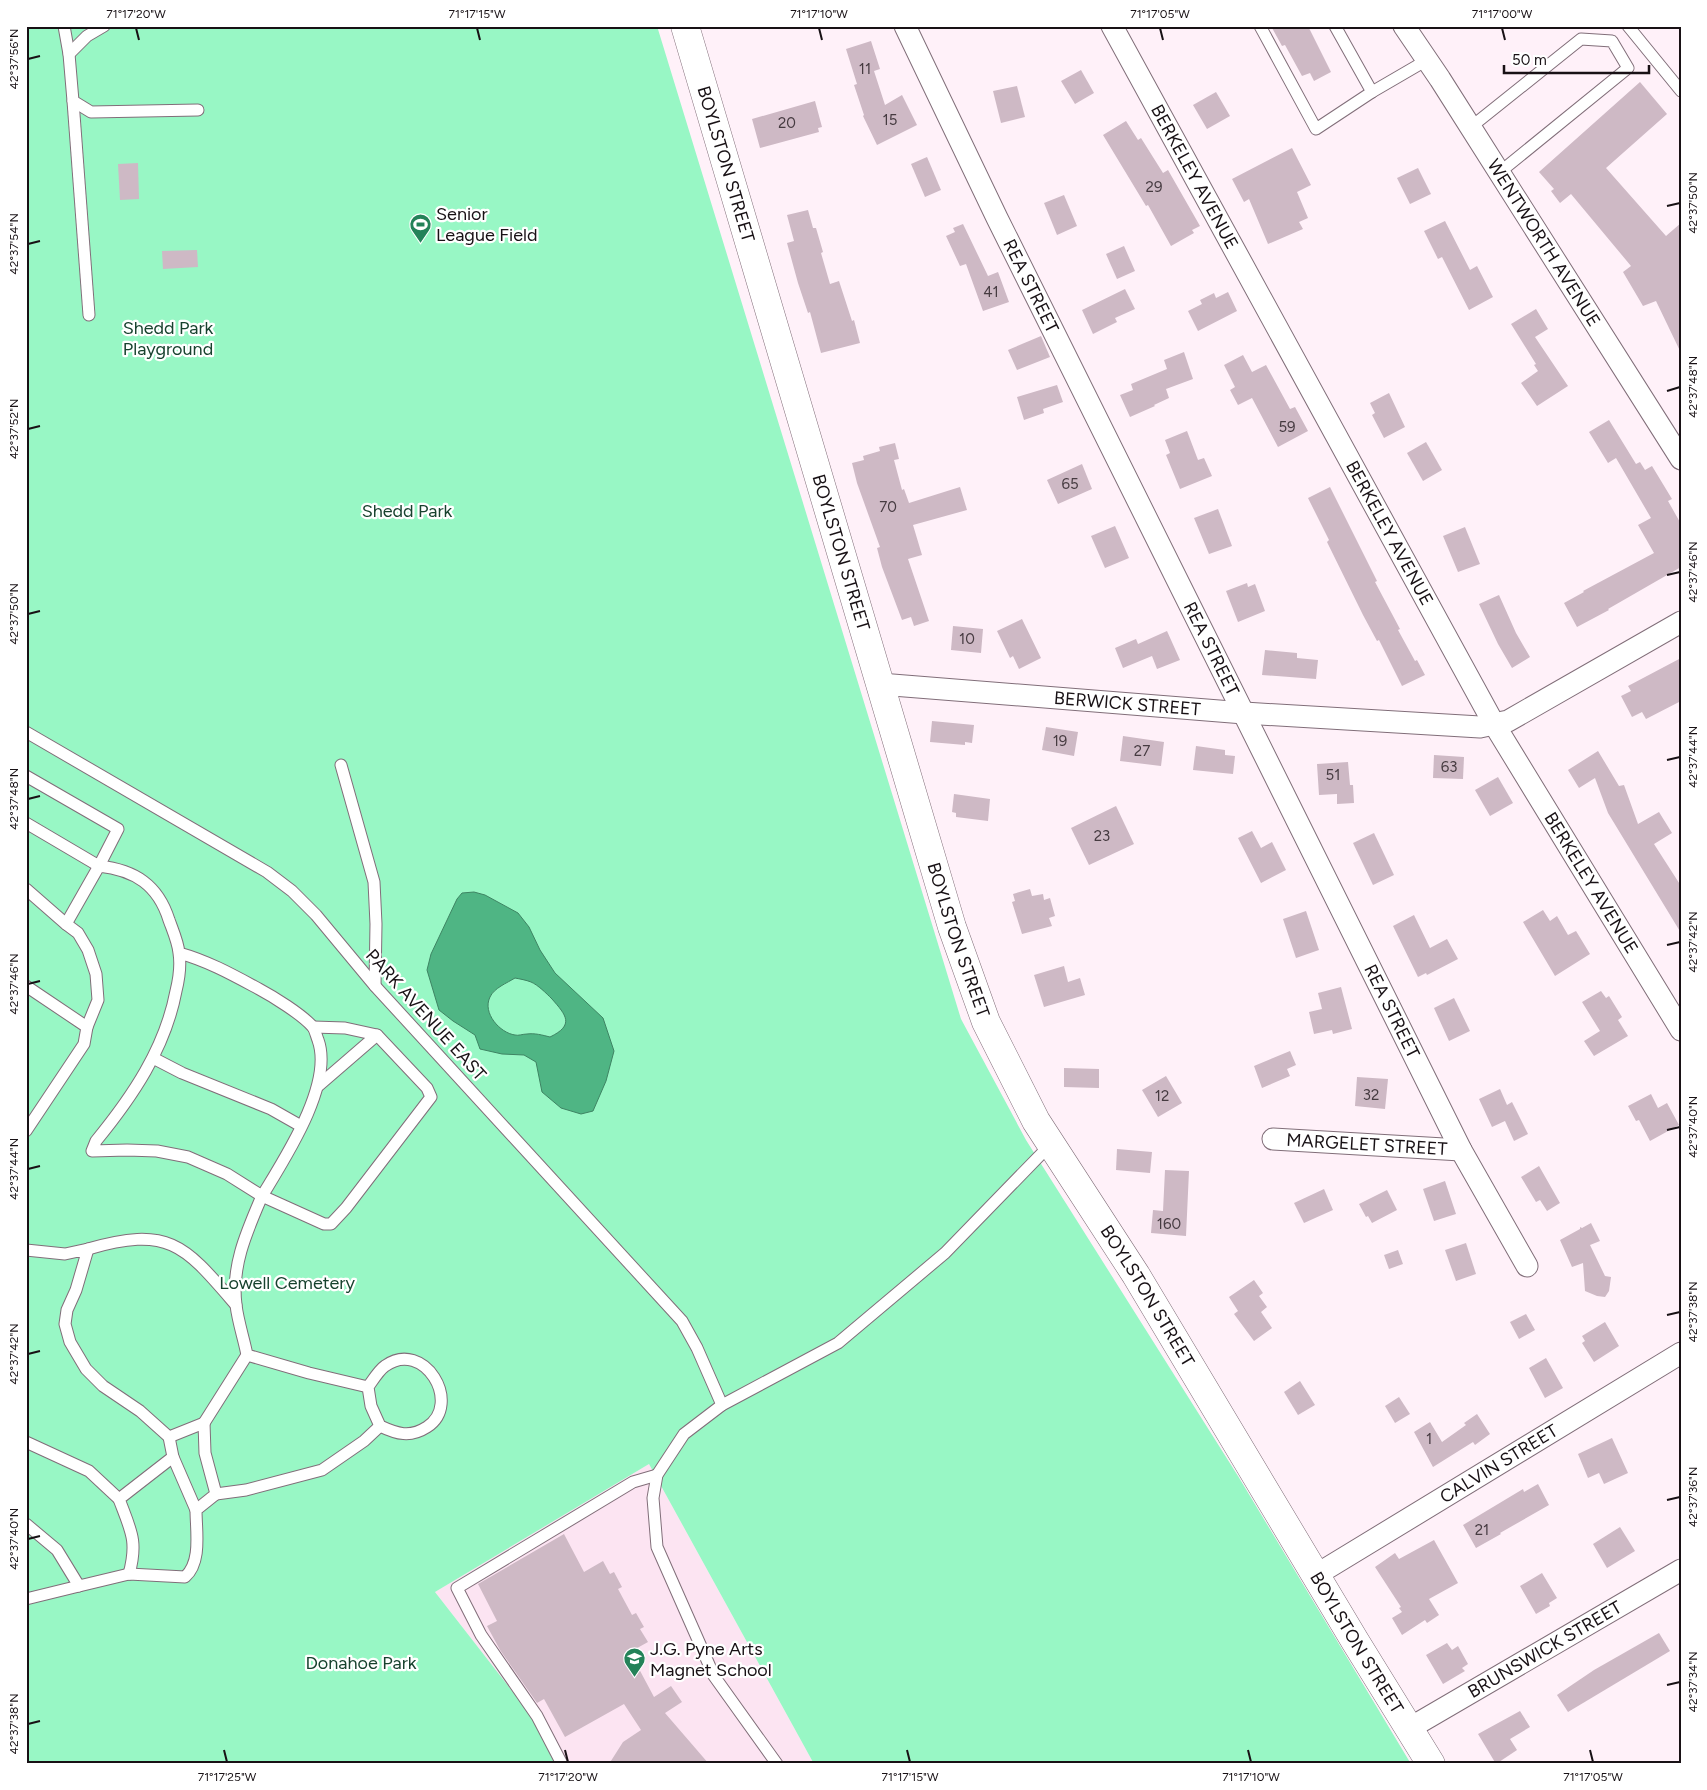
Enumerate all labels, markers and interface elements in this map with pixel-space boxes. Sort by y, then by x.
text: 71°17'20"W [106,7,166,21]
text: 71°17'15"W [449,7,506,21]
text: 71°17'10"W [790,7,848,21]
text: 71°17'05"W [1130,7,1190,21]
text: 71°17'00"W [1472,7,1533,21]
text: 42°37'56"N [7,29,21,89]
scale bar [1504,42,1650,74]
text: 50 m [1512,51,1547,69]
house number: 11 [859,60,871,78]
street label: BOYLSTON STREET [692,83,759,245]
street label: BERKELEY AVENUE [1146,101,1243,253]
house number: 15 [883,111,897,129]
house number: 20 [778,114,796,132]
street label: WENTWORTH AVENUE [1483,155,1605,331]
text: 42°37'50"N [1686,172,1700,234]
house number: 29 [1146,178,1162,196]
place label: Senior League Field [436,203,538,246]
sports icon: Senior League Field [408,212,432,243]
text: 42°37'54"N [7,213,21,275]
street label: REA STREET [998,236,1064,337]
house number: 41 [983,283,999,301]
park label: Shedd Park Playground [123,317,214,360]
text: 42°37'48"N [1686,356,1700,418]
text: 42°37'52"N [7,399,21,459]
house number: 59 [1278,418,1296,436]
street label: BERKELEY AVENUE [1341,457,1438,609]
street label: BOYLSTON STREET [807,472,875,633]
house number: 65 [1061,475,1079,493]
house number: 70 [879,498,897,516]
park label: Shedd Park [362,500,453,522]
text: 42°37'46"N [1686,541,1700,603]
text: 42°37'50"N [7,583,21,645]
street label: REA STREET [1179,598,1244,699]
house number: 10 [959,630,975,648]
street label: BERWICK STREET [1053,687,1201,721]
text: 42°37'44"N [1686,726,1700,788]
house number: 19 [1053,732,1067,750]
house number: 27 [1134,742,1150,760]
house number: 63 [1441,758,1457,776]
house number: 51 [1326,766,1340,784]
text: 42°37'48"N [7,768,21,830]
street label: BERKELEY AVENUE [1540,808,1643,958]
house number: 23 [1094,827,1110,845]
street label: BOYLSTON STREET [923,860,994,1020]
text: 42°37'42"N [1686,911,1700,973]
street label: PARK AVENUE EAST [361,945,491,1085]
text: 42°37'46"N [7,953,21,1015]
street label: REA STREET [1359,961,1425,1062]
house number: 32 [1363,1086,1379,1104]
house number: 12 [1155,1087,1169,1105]
text: 42°37'40"N [1686,1096,1700,1158]
street label: MARGELET STREET [1286,1129,1448,1160]
text: 42°37'44"N [7,1138,21,1200]
house number: 160 [1157,1215,1181,1233]
street label: BOYLSTON STREET [1096,1221,1199,1371]
park label: Lowell Cemetery [219,1272,355,1294]
text: 42°37'38"N [1686,1282,1700,1343]
text: 42°37'42"N [7,1323,21,1385]
street label: CALVIN STREET [1436,1420,1562,1508]
house number: 1 [1426,1430,1432,1448]
text: 42°37'36"N [1686,1467,1700,1527]
text: 42°37'40"N [7,1508,21,1570]
house number: 21 [1475,1521,1489,1539]
street label: BOYLSTON STREET [1305,1568,1408,1718]
street label: BRUNSWICK STREET [1464,1596,1626,1703]
place label: J.G. Pyne Arts Magnet School [650,1638,772,1681]
school or university icon: J.G. Pyne Arts Magnet School [622,1647,646,1678]
text: 42°37'34"N [1686,1651,1700,1713]
park label: Donahoe Park [305,1652,417,1674]
text: 42°37'38"N [7,1694,21,1755]
text: 71°17'25"W [198,1770,257,1784]
text: 71°17'20"W [538,1770,598,1784]
text: 71°17'15"W [882,1770,939,1784]
text: 71°17'10"W [1222,1770,1280,1784]
text: 71°17'05"W [1563,1770,1623,1784]

